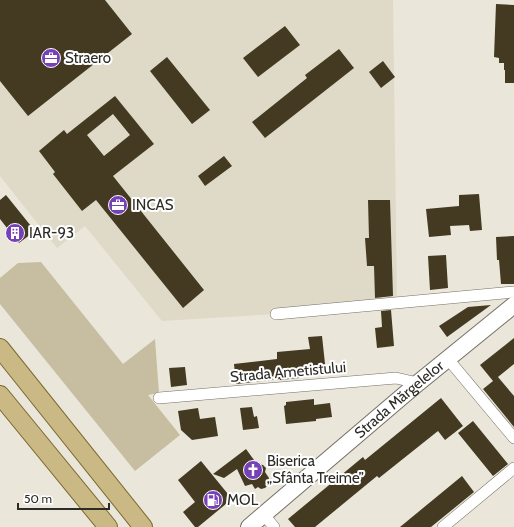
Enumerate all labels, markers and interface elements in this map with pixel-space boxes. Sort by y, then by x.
office icon: Straero [40,47,62,69]
place label: Straero [65,49,111,67]
office icon: INCAS [107,194,129,216]
place label: INCAS [132,196,174,214]
building icon: IAR-93 [4,222,26,244]
place label: IAR-93 [29,224,74,242]
street label: Strada Mărgelelor [351,357,448,442]
street label: Strada Ametistului [229,358,347,386]
place label: Biserica „Sfânta Treime” [267,452,364,487]
church icon: Biserica „Sfânta Treime” [242,459,264,481]
scale bar [18,485,109,511]
fuel station icon: MOL [202,489,224,511]
text: 50 m [24,491,52,506]
place label: MOL [227,491,259,509]

